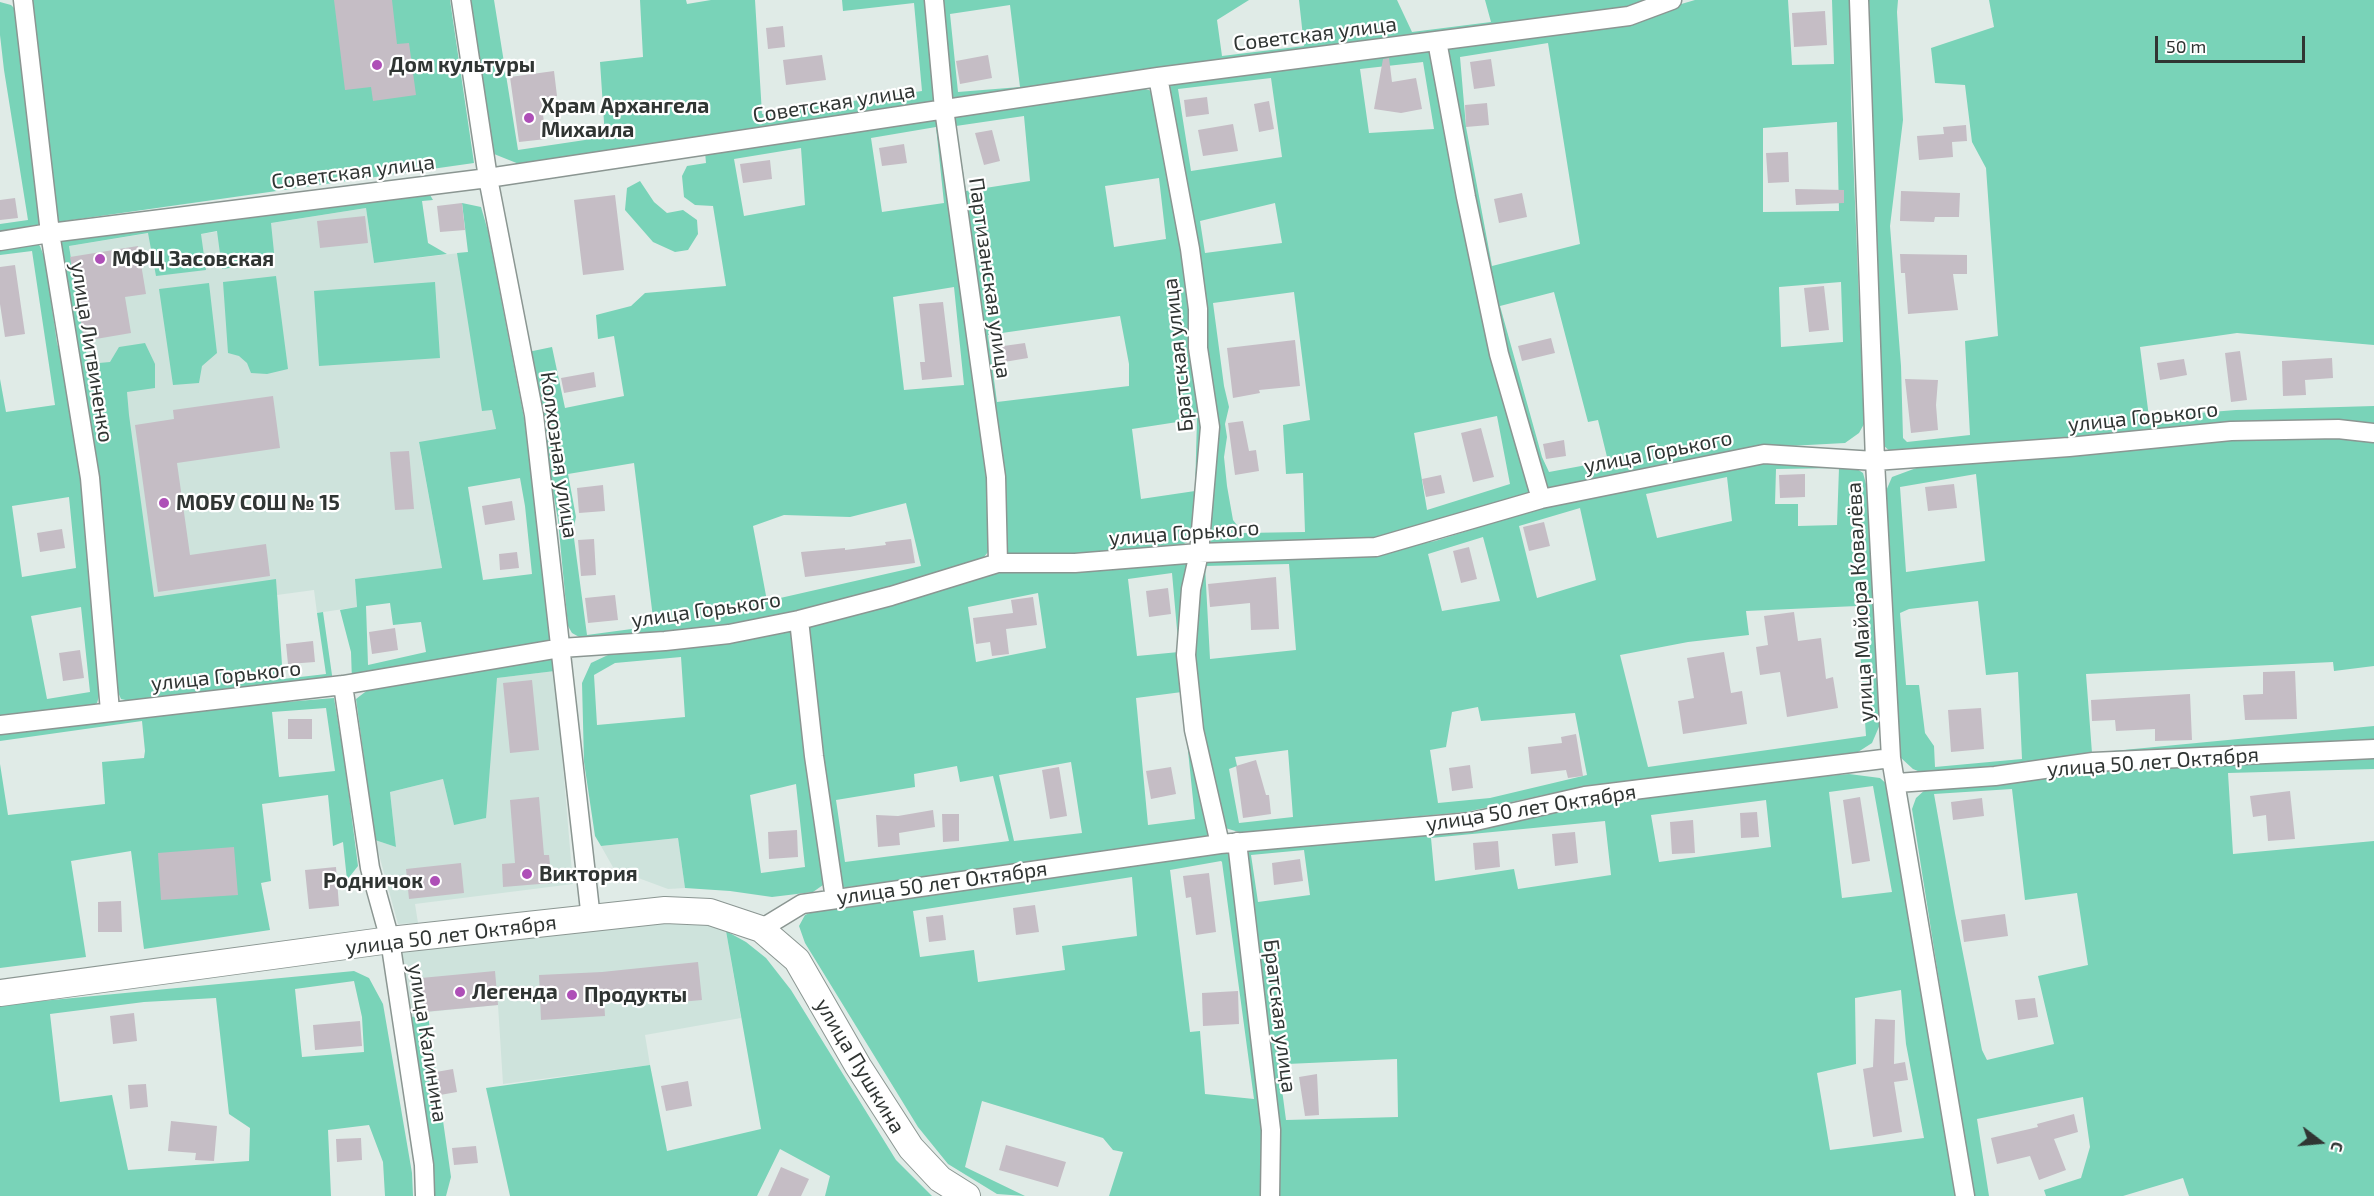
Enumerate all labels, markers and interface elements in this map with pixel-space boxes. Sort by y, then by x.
street label: Советская улица [1232,11,1398,57]
scale bar [2158,24,2308,62]
text: 50 m [2166,35,2206,57]
place label: Дом культуры [389,52,535,78]
marker: Дом культуры [370,58,384,72]
street label: Советская улица [751,78,917,128]
place label: Храм Архангела Михаила [541,93,709,143]
marker: Храм Архангела Михаила [522,111,536,125]
street label: Советская улица [270,149,436,195]
street label: Партизанская улица [963,176,1017,380]
place label: МФЦ Засовская [112,246,274,272]
marker: МФЦ Засовская [93,252,107,266]
street label: улица Литвиненко [65,260,119,444]
street label: Братская улица [1157,277,1199,433]
street label: Колхозная улица [535,370,583,540]
street label: улица Горького [2067,397,2219,437]
street label: улица Горького [1582,425,1734,479]
street label: улица Майора Ковалёва [1841,481,1879,723]
place label: МОБУ СОШ № 15 [176,490,340,516]
marker: МОБУ СОШ № 15 [157,496,171,510]
street label: улица Горького [1108,515,1260,551]
street label: улица Горького [630,587,782,633]
street label: улица Горького [150,656,302,696]
street label: улица 50 лет Октября [2046,742,2260,782]
street label: улица 50 лет Октября [1424,779,1638,837]
street label: улица 50 лет Октября [835,856,1049,910]
place label: Виктория [539,861,638,887]
marker: Виктория [520,867,534,881]
place label: Родничок [323,868,423,894]
marker: Родничок [428,874,442,888]
street label: улица 50 лет Октября [344,910,558,960]
street label: Братская улица [1258,938,1302,1094]
street label: улица Калинина [403,962,453,1124]
place label: Легенда [472,979,558,1005]
place label: Продукты [584,982,687,1008]
marker: Легенда [453,985,467,999]
marker: Продукты [565,988,579,1002]
street label: улица Пушкина [810,994,910,1138]
north arrow [2290,1112,2350,1172]
text: С [2327,1140,2348,1154]

